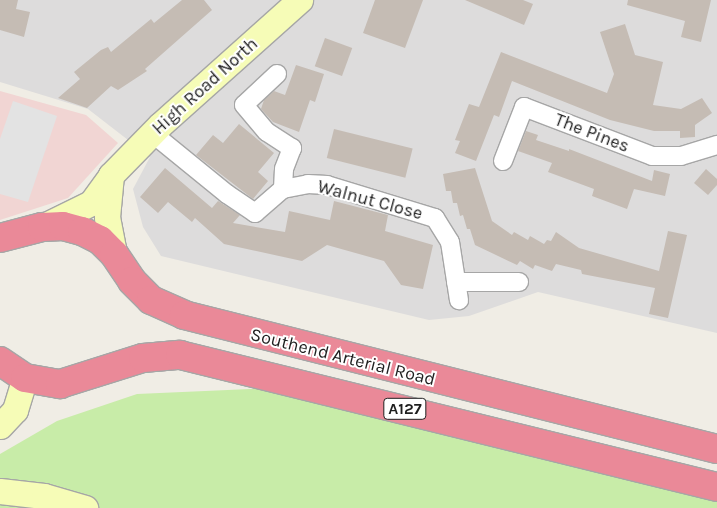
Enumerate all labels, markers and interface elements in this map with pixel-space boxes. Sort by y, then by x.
street label: High Road North [148,33,262,139]
street label: The Pines [552,109,632,157]
street label: Walnut Close [315,176,425,224]
street label: Southend Arterial Road [248,324,438,390]
road number: A127 [382,396,428,422]

